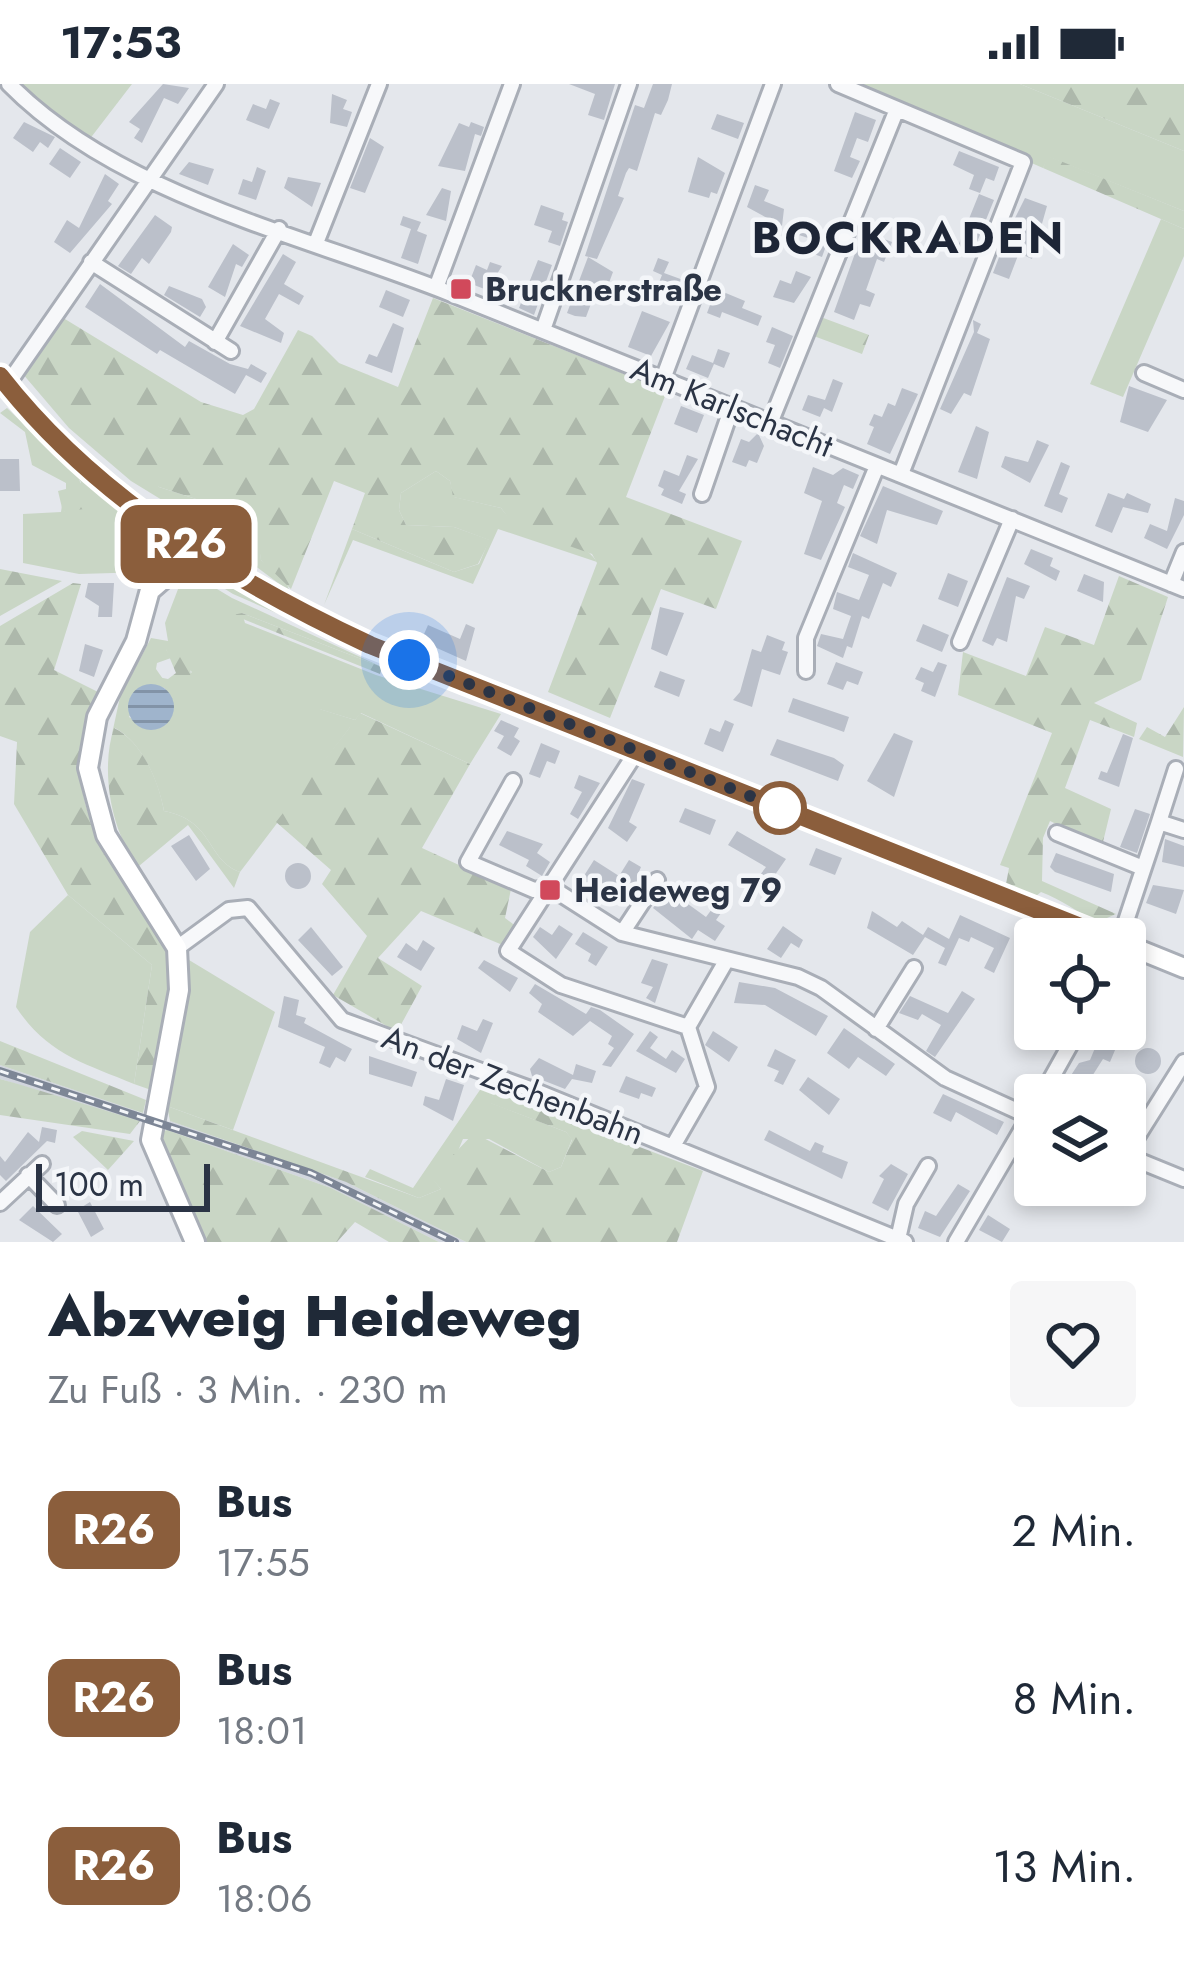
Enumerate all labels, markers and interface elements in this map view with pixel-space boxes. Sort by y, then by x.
text: 17:53 [60,10,182,75]
district label: BOCKRADEN [752,205,1066,270]
place label: Brucknerstraße [485,266,722,313]
marker: Brucknerstraße [448,276,474,302]
street label: Am Karlschacht [624,345,840,469]
line badge: R26 [117,505,255,583]
text: R26 [145,513,227,574]
your location [379,630,439,690]
unlabelled marker [755,783,805,833]
place label: Heideweg 79 [574,867,782,914]
marker: Heideweg 79 [537,877,563,903]
map controls [1014,918,1146,1206]
button: locate [1014,918,1146,1050]
street label: An der Zechenbahn [375,1013,651,1157]
button: layers [1014,1074,1146,1206]
scale bar [36,1158,210,1211]
text: 100 m [54,1161,144,1208]
text: Abzweig Heideweg [48,1275,582,1357]
button: heart [1010,1281,1136,1407]
text: Zu Fuß · 3 Min. · 230 m [48,1361,448,1418]
text: Bus [216,1469,292,1534]
text: 2 Min. [1012,1498,1136,1563]
text: R26 [73,1499,155,1560]
text: 17:55 [216,1534,310,1591]
text: Bus [216,1637,292,1702]
text: 8 Min. [1013,1666,1136,1731]
text: R26 [73,1667,155,1728]
text: 18:01 [216,1702,308,1759]
text: Bus [216,1805,292,1870]
text: 13 Min. [992,1834,1136,1899]
text: R26 [73,1835,155,1896]
text: 18:06 [216,1870,312,1927]

